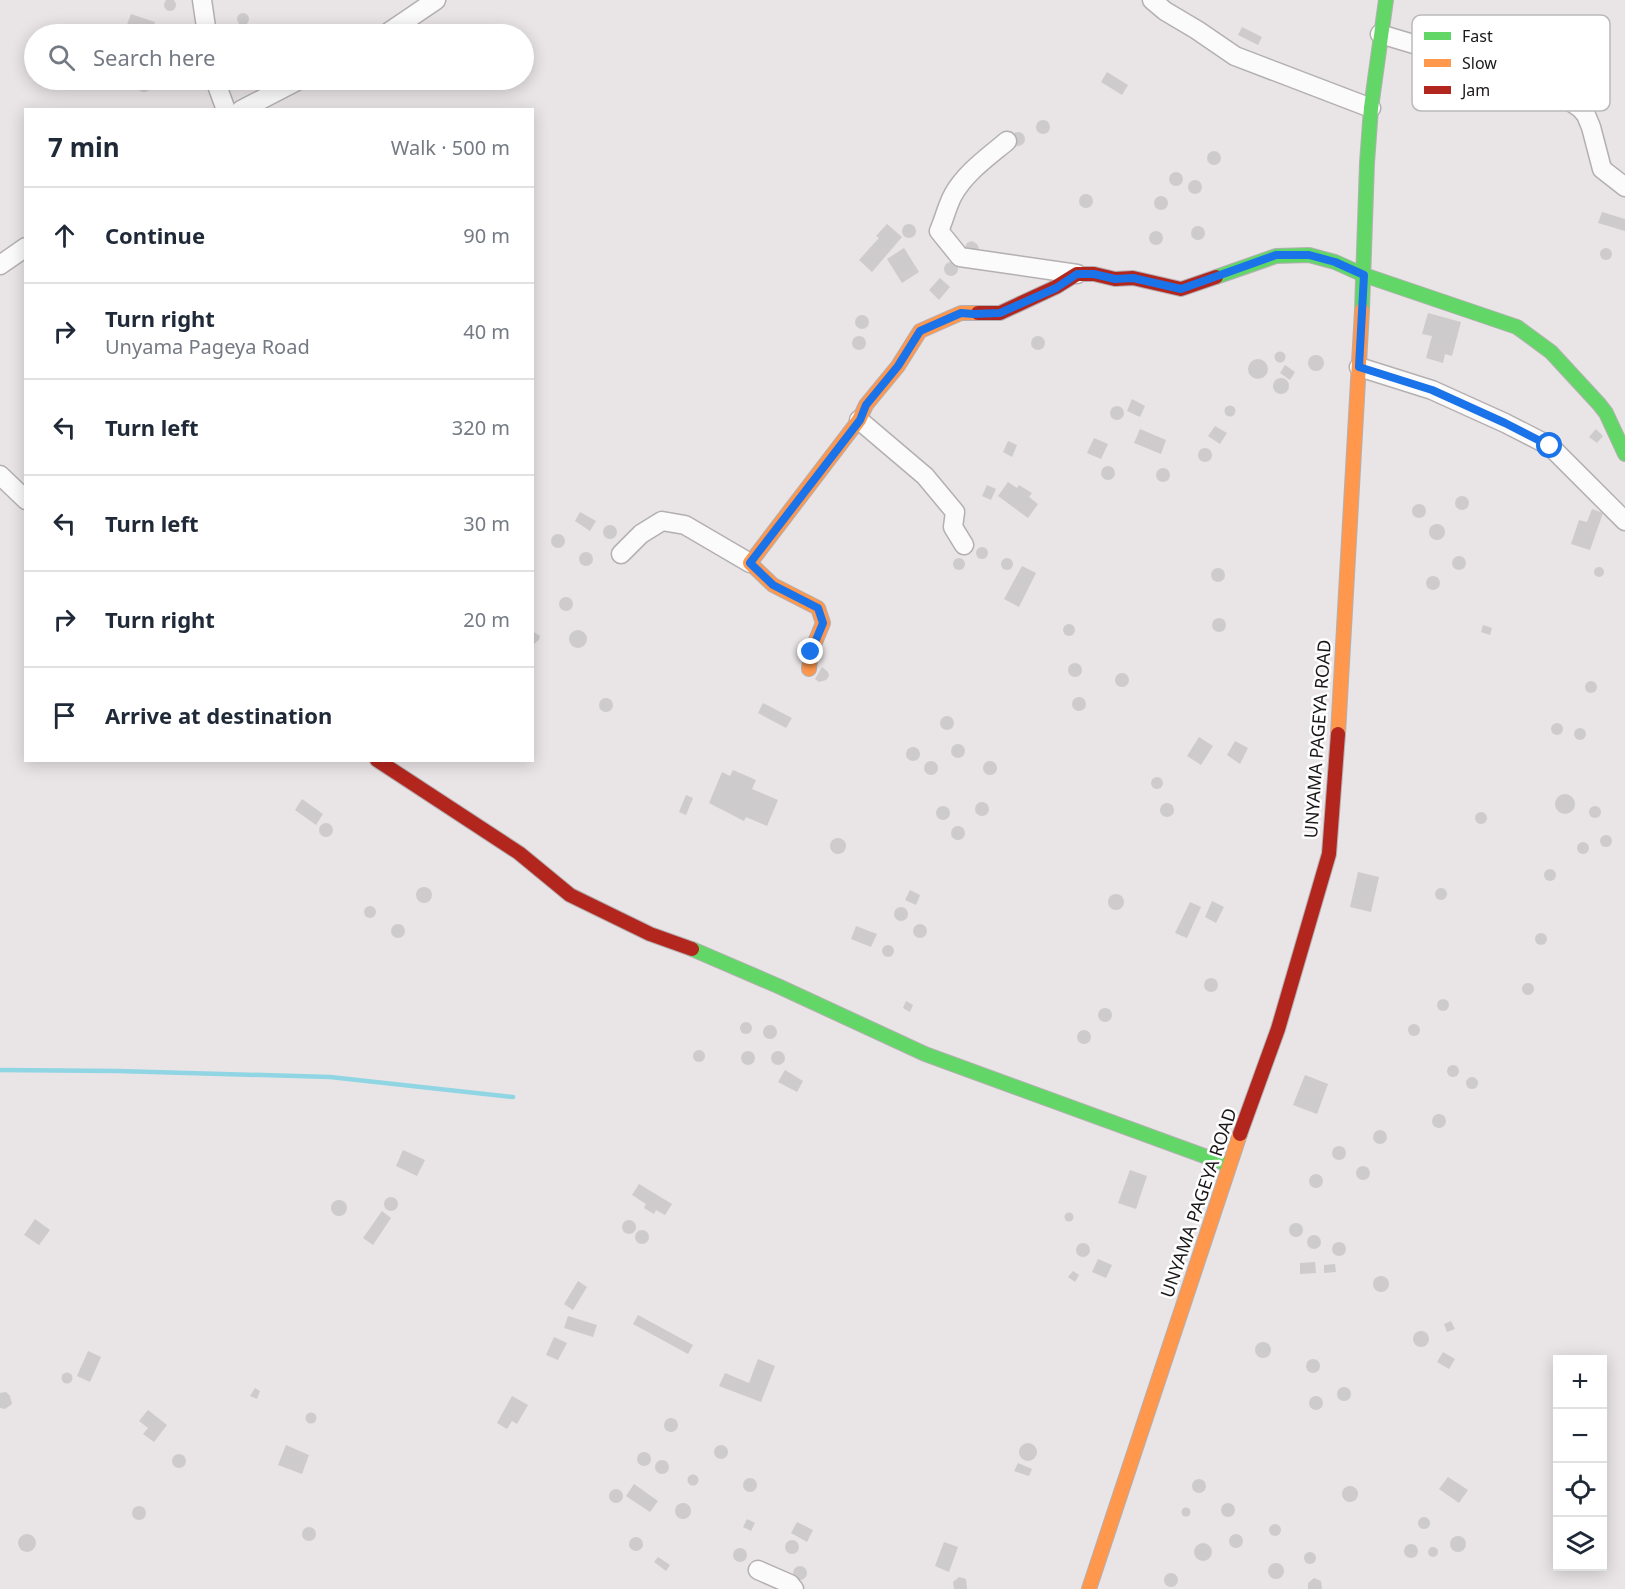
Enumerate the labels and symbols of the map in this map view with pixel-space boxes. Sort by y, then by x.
legend [1412,15,1610,111]
text: Fast [1462,25,1493,47]
text: Slow [1462,52,1497,74]
text: Jam [1460,79,1490,101]
route start [1536,432,1562,458]
route end [797,638,823,664]
street label: UNYAMA PAGEYA ROAD [1298,639,1336,839]
street label: UNYAMA PAGEYA ROAD [1154,1105,1242,1301]

